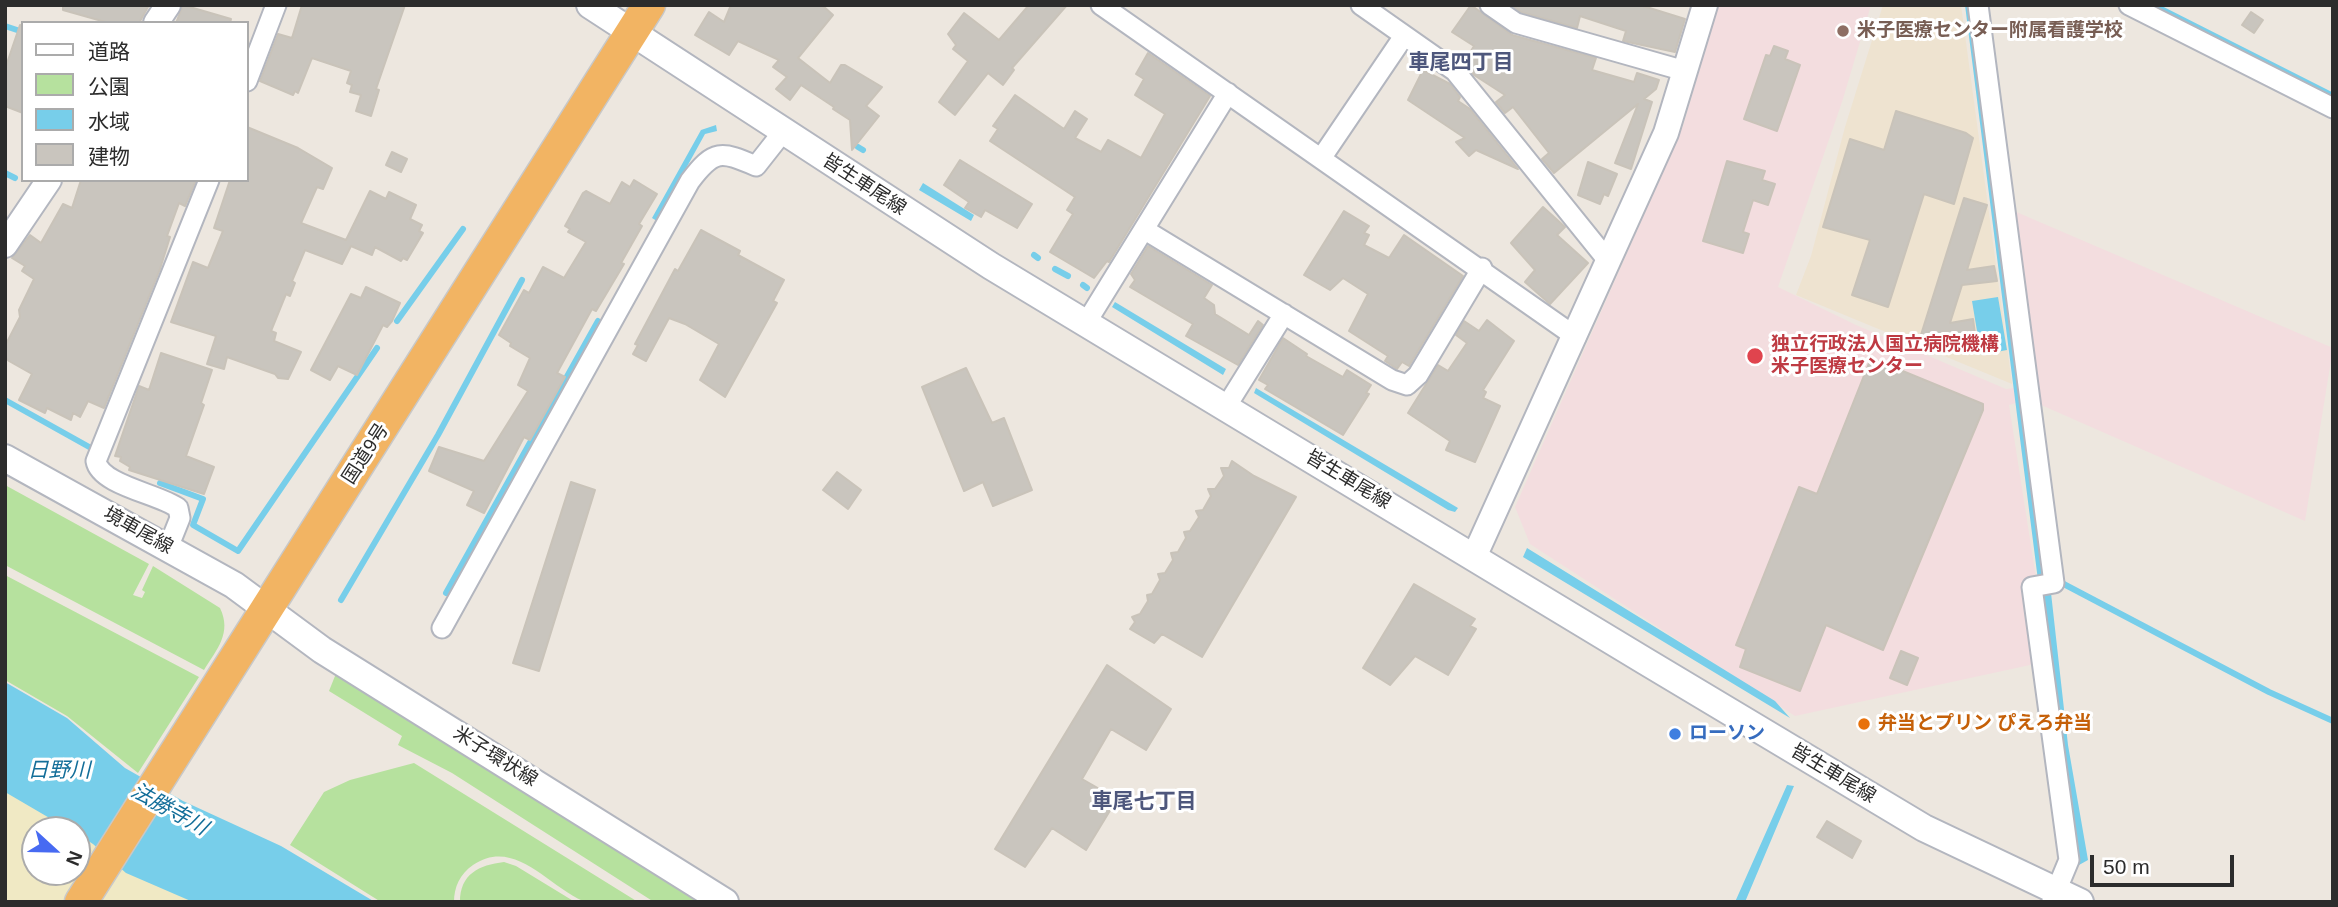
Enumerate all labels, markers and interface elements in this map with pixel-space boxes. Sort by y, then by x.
place label: 米子医療センター附属看護学校 [1857,20,2123,42]
legend [21,21,248,182]
marker: 米子医療センター附属看護学校 [1835,23,1851,39]
text: 道路 [88,40,130,63]
district label: 車尾四丁目 [1409,50,1513,76]
text: 公園 [88,75,130,98]
text: 水域 [88,110,130,133]
text: 建物 [88,145,130,168]
street label: 皆生車尾線 [818,150,910,220]
place label: 独立行政法人国立病院機構 米子医療センター [1771,334,1999,378]
marker: 独立行政法人国立病院機構 米子医療センター [1745,346,1765,366]
street label: 国道9号 [338,419,394,489]
street label: 皆生車尾線 [1301,446,1395,514]
street label: 境車尾線 [99,503,177,559]
place label: 弁当とプリン ぴえろ弁当 [1878,713,2092,735]
marker: 弁当とプリン ぴえろ弁当 [1856,716,1872,732]
street label: 米子環状線 [449,722,541,792]
place label: ローソン [1689,723,1765,745]
marker: ローソン [1667,726,1683,742]
street label: 皆生車尾線 [1786,740,1880,808]
water label: 日野川 [28,758,90,784]
water label: 法勝寺川 [126,779,212,841]
district label: 車尾七丁目 [1092,789,1196,815]
north arrow [21,816,91,886]
scale bar [2093,841,2236,885]
text: N [62,848,86,869]
text: 50 m [2103,855,2150,878]

